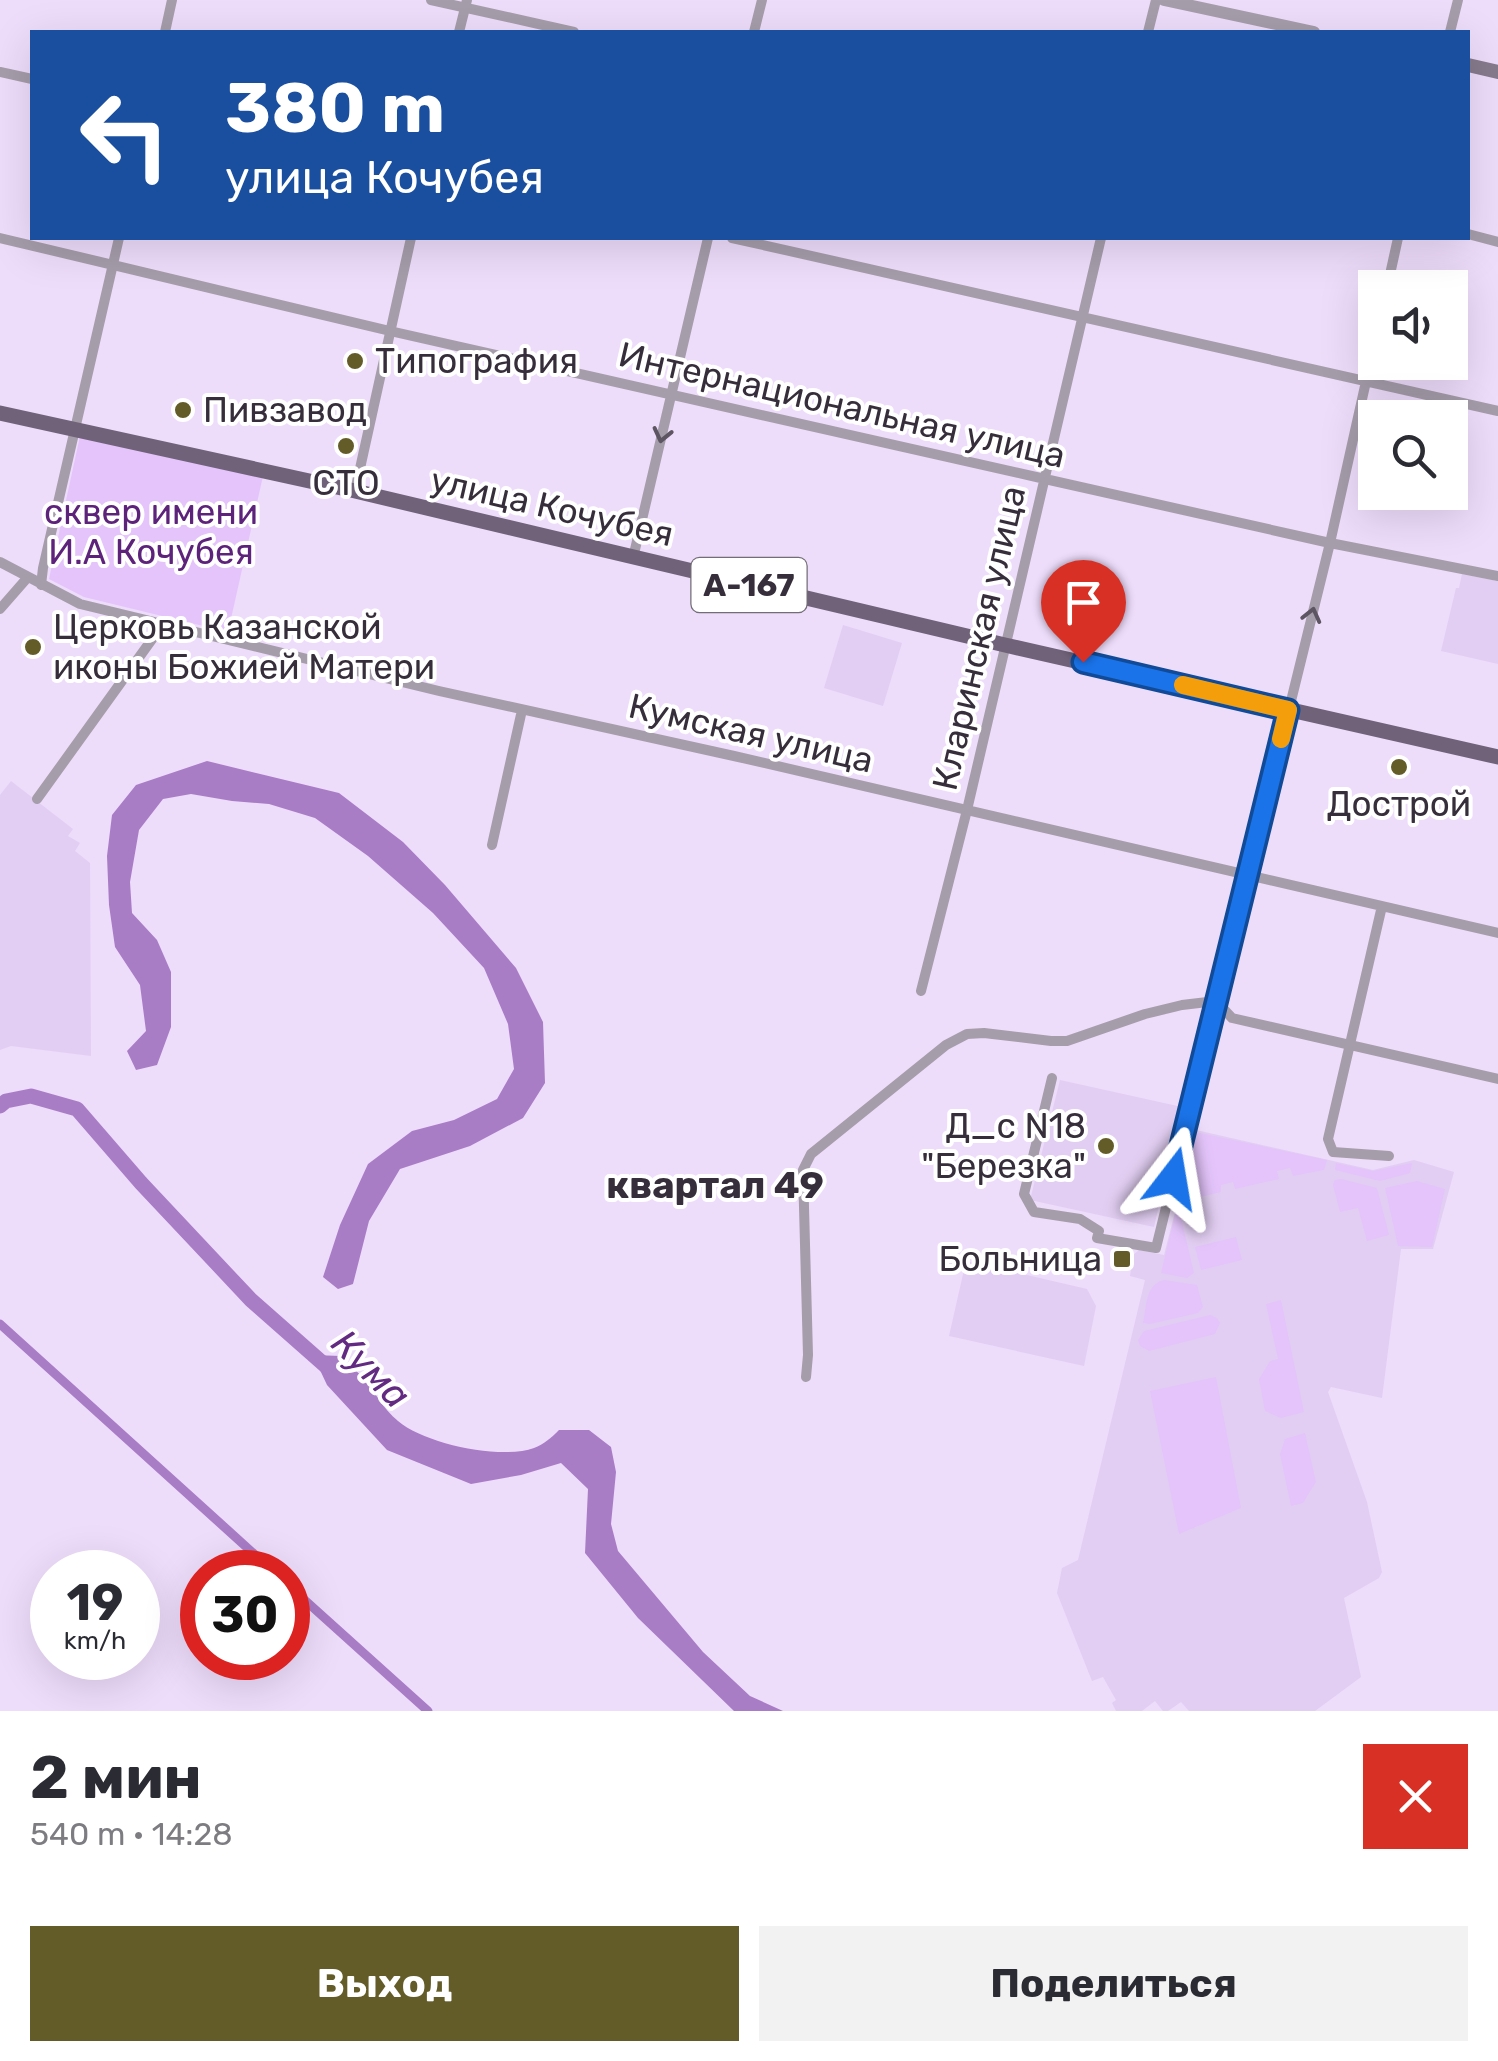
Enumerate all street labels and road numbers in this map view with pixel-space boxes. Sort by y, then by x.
street label: Интернациональная улица [615,333,1069,477]
street label: улица Кочубея [426,459,678,555]
street label: Кларинская улица [924,482,1034,794]
road number: А-167 [692,558,806,612]
street label: Кумская улица [625,684,877,782]

